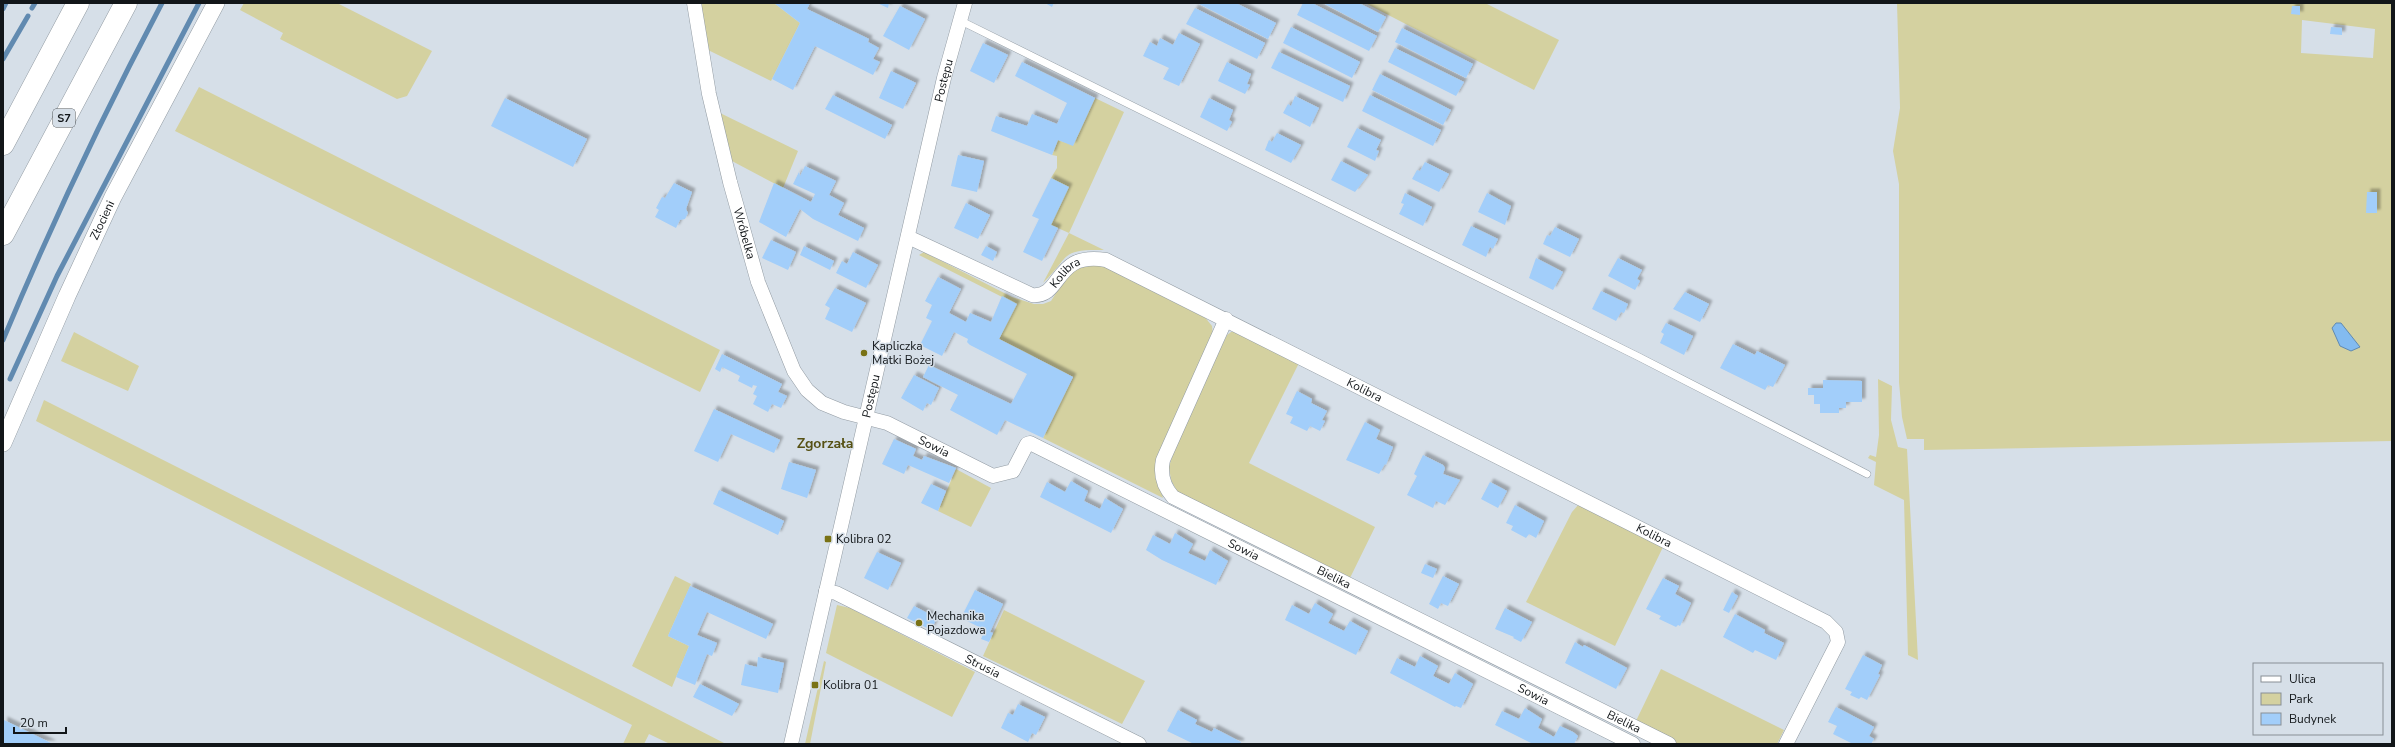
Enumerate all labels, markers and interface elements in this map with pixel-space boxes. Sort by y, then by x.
street label: Postępu [931,57,957,104]
road number: S7 [53,109,75,127]
street label: Złocieni [86,198,118,242]
street label: Wróbelka [730,206,759,261]
street label: Kolibra [1046,253,1083,291]
place label: Kapliczka Matki Bożej [872,338,934,368]
marker: Kapliczka Matki Bożej [859,348,869,358]
street label: Postępu [858,373,884,419]
street label: Kolibra [1344,374,1385,406]
street label: Sowia [915,432,952,461]
district label: Zgorzała [797,434,853,453]
street label: Kolibra [1633,520,1675,551]
place label: Kolibra 02 [836,531,891,547]
marker: Kolibra 02 [823,534,833,544]
street label: Sowia [1225,535,1262,564]
street label: Bielika [1314,562,1354,592]
place label: Mechanika Pojazdowa [927,608,986,638]
marker: Mechanika Pojazdowa [914,618,924,628]
street label: Strusia [962,651,1003,682]
legend [2253,663,2383,735]
text: Ulica [2289,671,2316,687]
place label: Kolibra 01 [823,677,878,693]
marker: Kolibra 01 [810,680,820,690]
street label: Sowia [1515,680,1552,709]
text: Park [2289,691,2314,707]
street label: Bielika [1604,706,1644,737]
scale bar [14,709,66,735]
text: Budynek [2289,711,2337,727]
text: 20 m [20,715,48,731]

